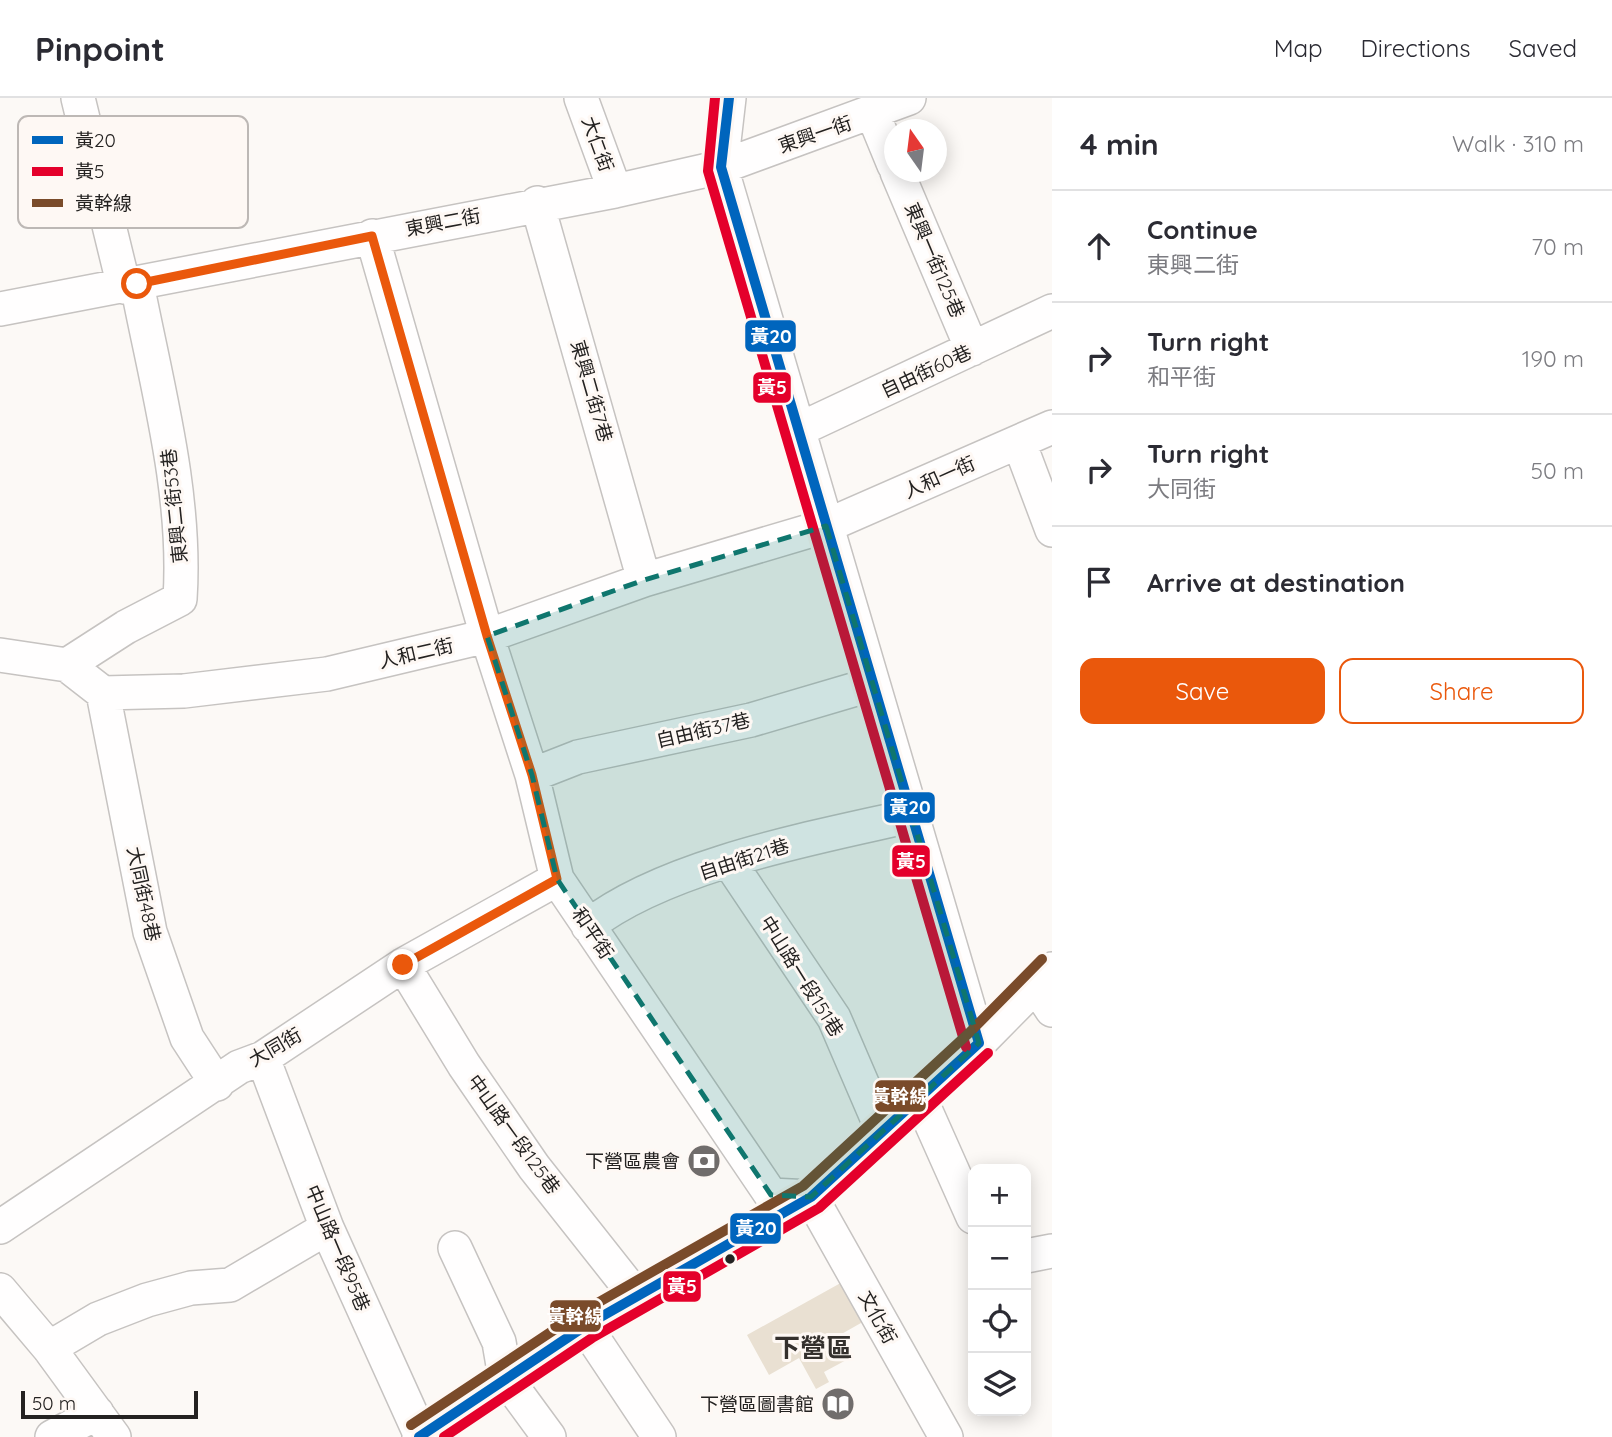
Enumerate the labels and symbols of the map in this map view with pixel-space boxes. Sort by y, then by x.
street label: 東興一街 [775,110,855,158]
street label: 大仁街 [577,113,619,175]
legend [18,116,248,228]
north arrow [884,119,947,182]
text: 黃20 [75,128,116,152]
text: 黃5 [75,159,104,183]
text: 黃幹線 [75,191,132,215]
street label: 東興一街125巷 [900,199,970,321]
street label: 東興二街 [403,203,483,241]
route start [121,268,152,299]
line badge: 黃20 [744,319,797,353]
text: 黃20 [750,324,792,348]
street label: 東興二街7巷 [566,337,618,445]
street label: 自由街60巷 [877,340,975,402]
line badge: 黃5 [752,371,792,404]
text: 黃5 [757,375,787,399]
street label: 東興二街53巷 [156,447,192,565]
street label: 人和一街 [899,451,979,503]
street label: 人和二街 [376,633,456,673]
street label: 自由街37巷 [654,708,752,752]
line badge: 黃20 [883,791,936,824]
text: 黃20 [889,795,931,819]
street label: 自由街21巷 [696,833,792,885]
street label: 大同街48巷 [122,844,166,944]
line badge: 黃5 [891,844,931,878]
text: 黃5 [896,849,926,873]
street label: 和平街 [567,903,619,963]
street label: 中山路一段151巷 [755,911,849,1041]
route end [387,949,418,980]
street label: 大同街 [244,1022,306,1072]
street label: 中山路一段125巷 [463,1070,565,1198]
line badge: 黃幹線 [874,1079,927,1113]
text: 黃幹線 [871,1084,929,1108]
bank icon: 下營區農會 [685,1142,723,1180]
place label: 下營區農會 [585,1149,680,1173]
street label: 中山路一段95巷 [301,1181,375,1315]
line badge: 黃20 [729,1212,782,1245]
text: 黃20 [735,1216,777,1240]
unlabelled marker [723,1252,737,1266]
line badge: 黃5 [662,1270,702,1303]
text: 黃5 [667,1274,697,1298]
street label: 文化街 [854,1286,902,1348]
line badge: 黃幹線 [549,1299,602,1333]
text: 黃幹線 [546,1304,604,1328]
district label: 下營區 [774,1331,852,1364]
library icon: 下營區圖書館 [819,1385,857,1423]
scale bar [21,1388,198,1420]
place label: 下營區圖書館 [700,1392,814,1416]

